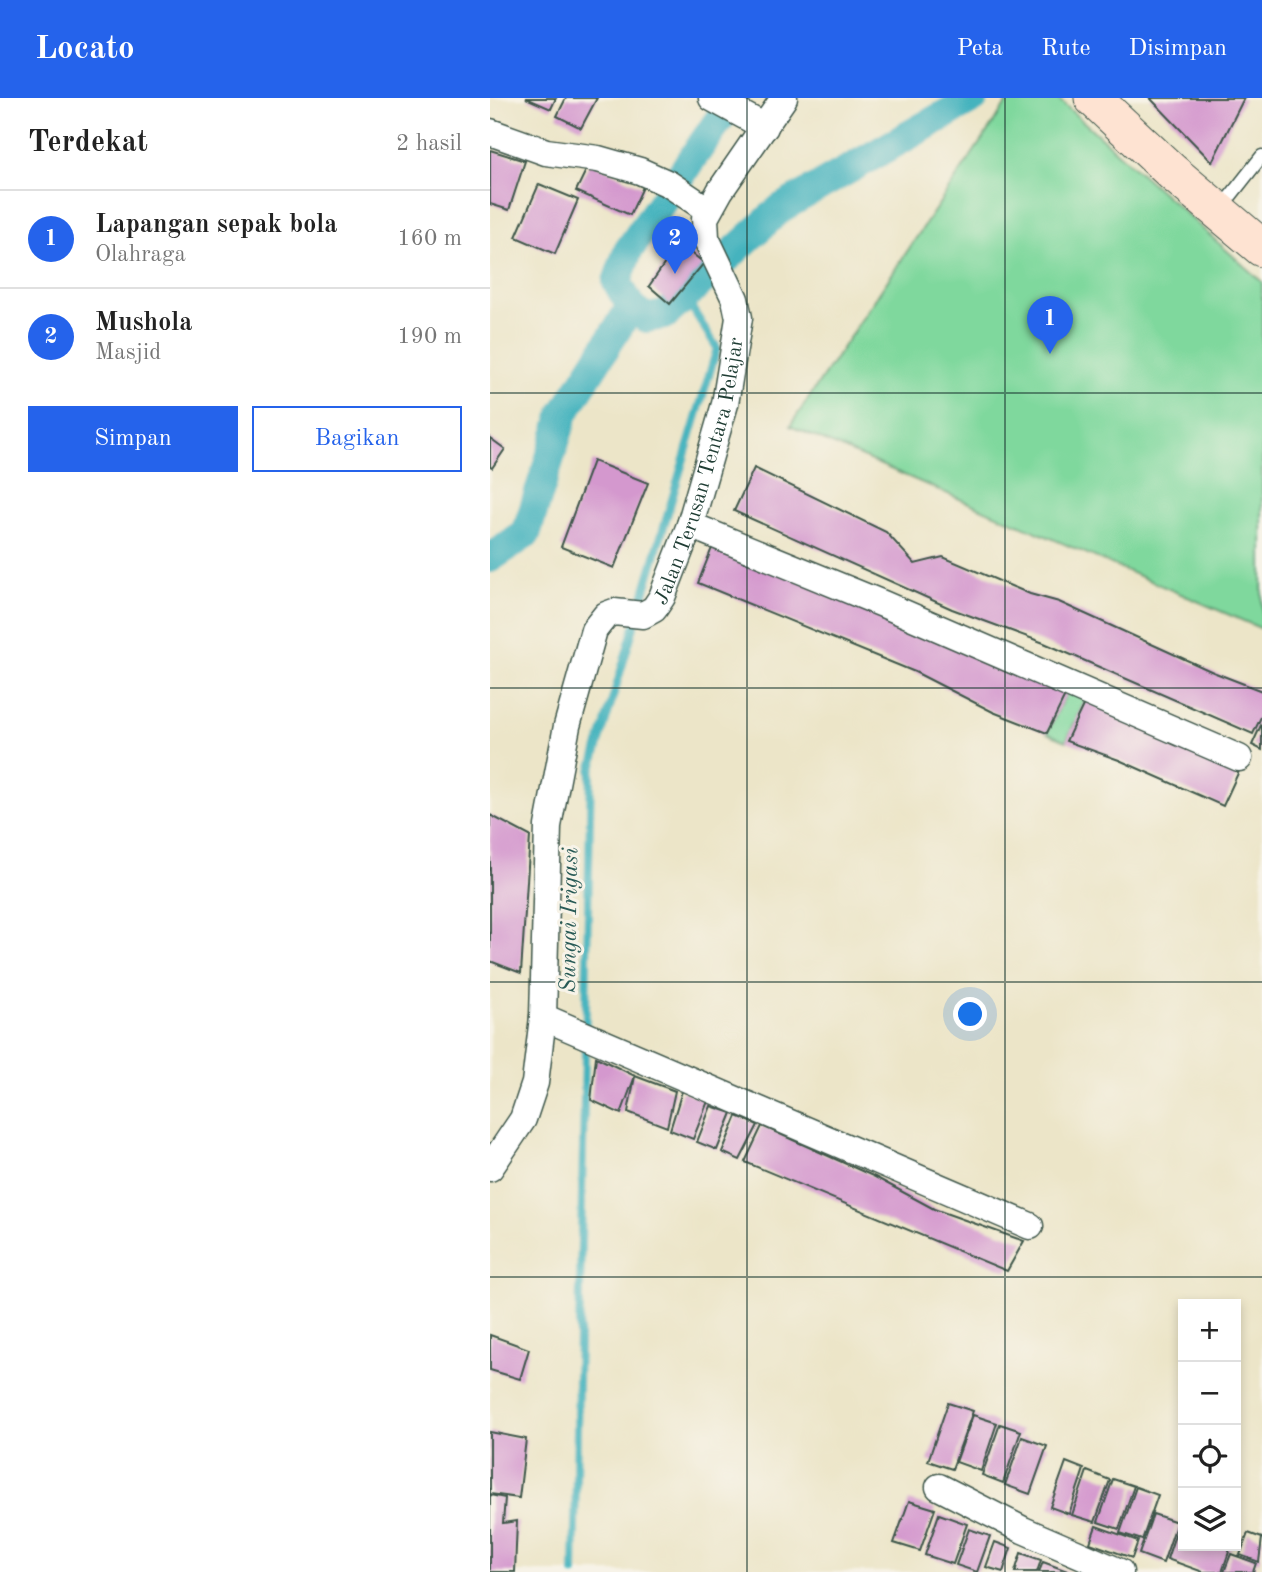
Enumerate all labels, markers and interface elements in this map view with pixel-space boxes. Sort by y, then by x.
text: Locato [35,33,135,66]
text: Peta [957,37,1003,61]
text: Rute [1041,37,1091,61]
text: Disimpan [1129,37,1227,61]
text: Terdekat [28,128,148,158]
text: 2 hasil [396,132,462,155]
text: Lapangan sepak bola [95,212,337,238]
pin: 2 [652,216,698,274]
text: 1 [44,227,58,250]
text: 160 m [397,227,462,250]
text: Olahraga [95,243,186,266]
pin: 1 [1027,296,1073,354]
text: Mushola [95,310,193,336]
text: 2 [44,325,58,348]
text: 190 m [397,325,462,348]
street label: Jalan Terusan Tentara Pelajar [651,336,748,609]
text: Masjid [95,341,161,364]
button: Simpan [28,406,238,472]
button: Bagikan [252,406,462,472]
water label: Sungai Irigasi [557,847,583,993]
your location [953,997,987,1031]
map controls [1178,1299,1241,1551]
button: + [1178,1299,1241,1362]
button: − [1178,1362,1241,1425]
button: locate [1178,1425,1241,1488]
button: layers [1178,1488,1241,1551]

